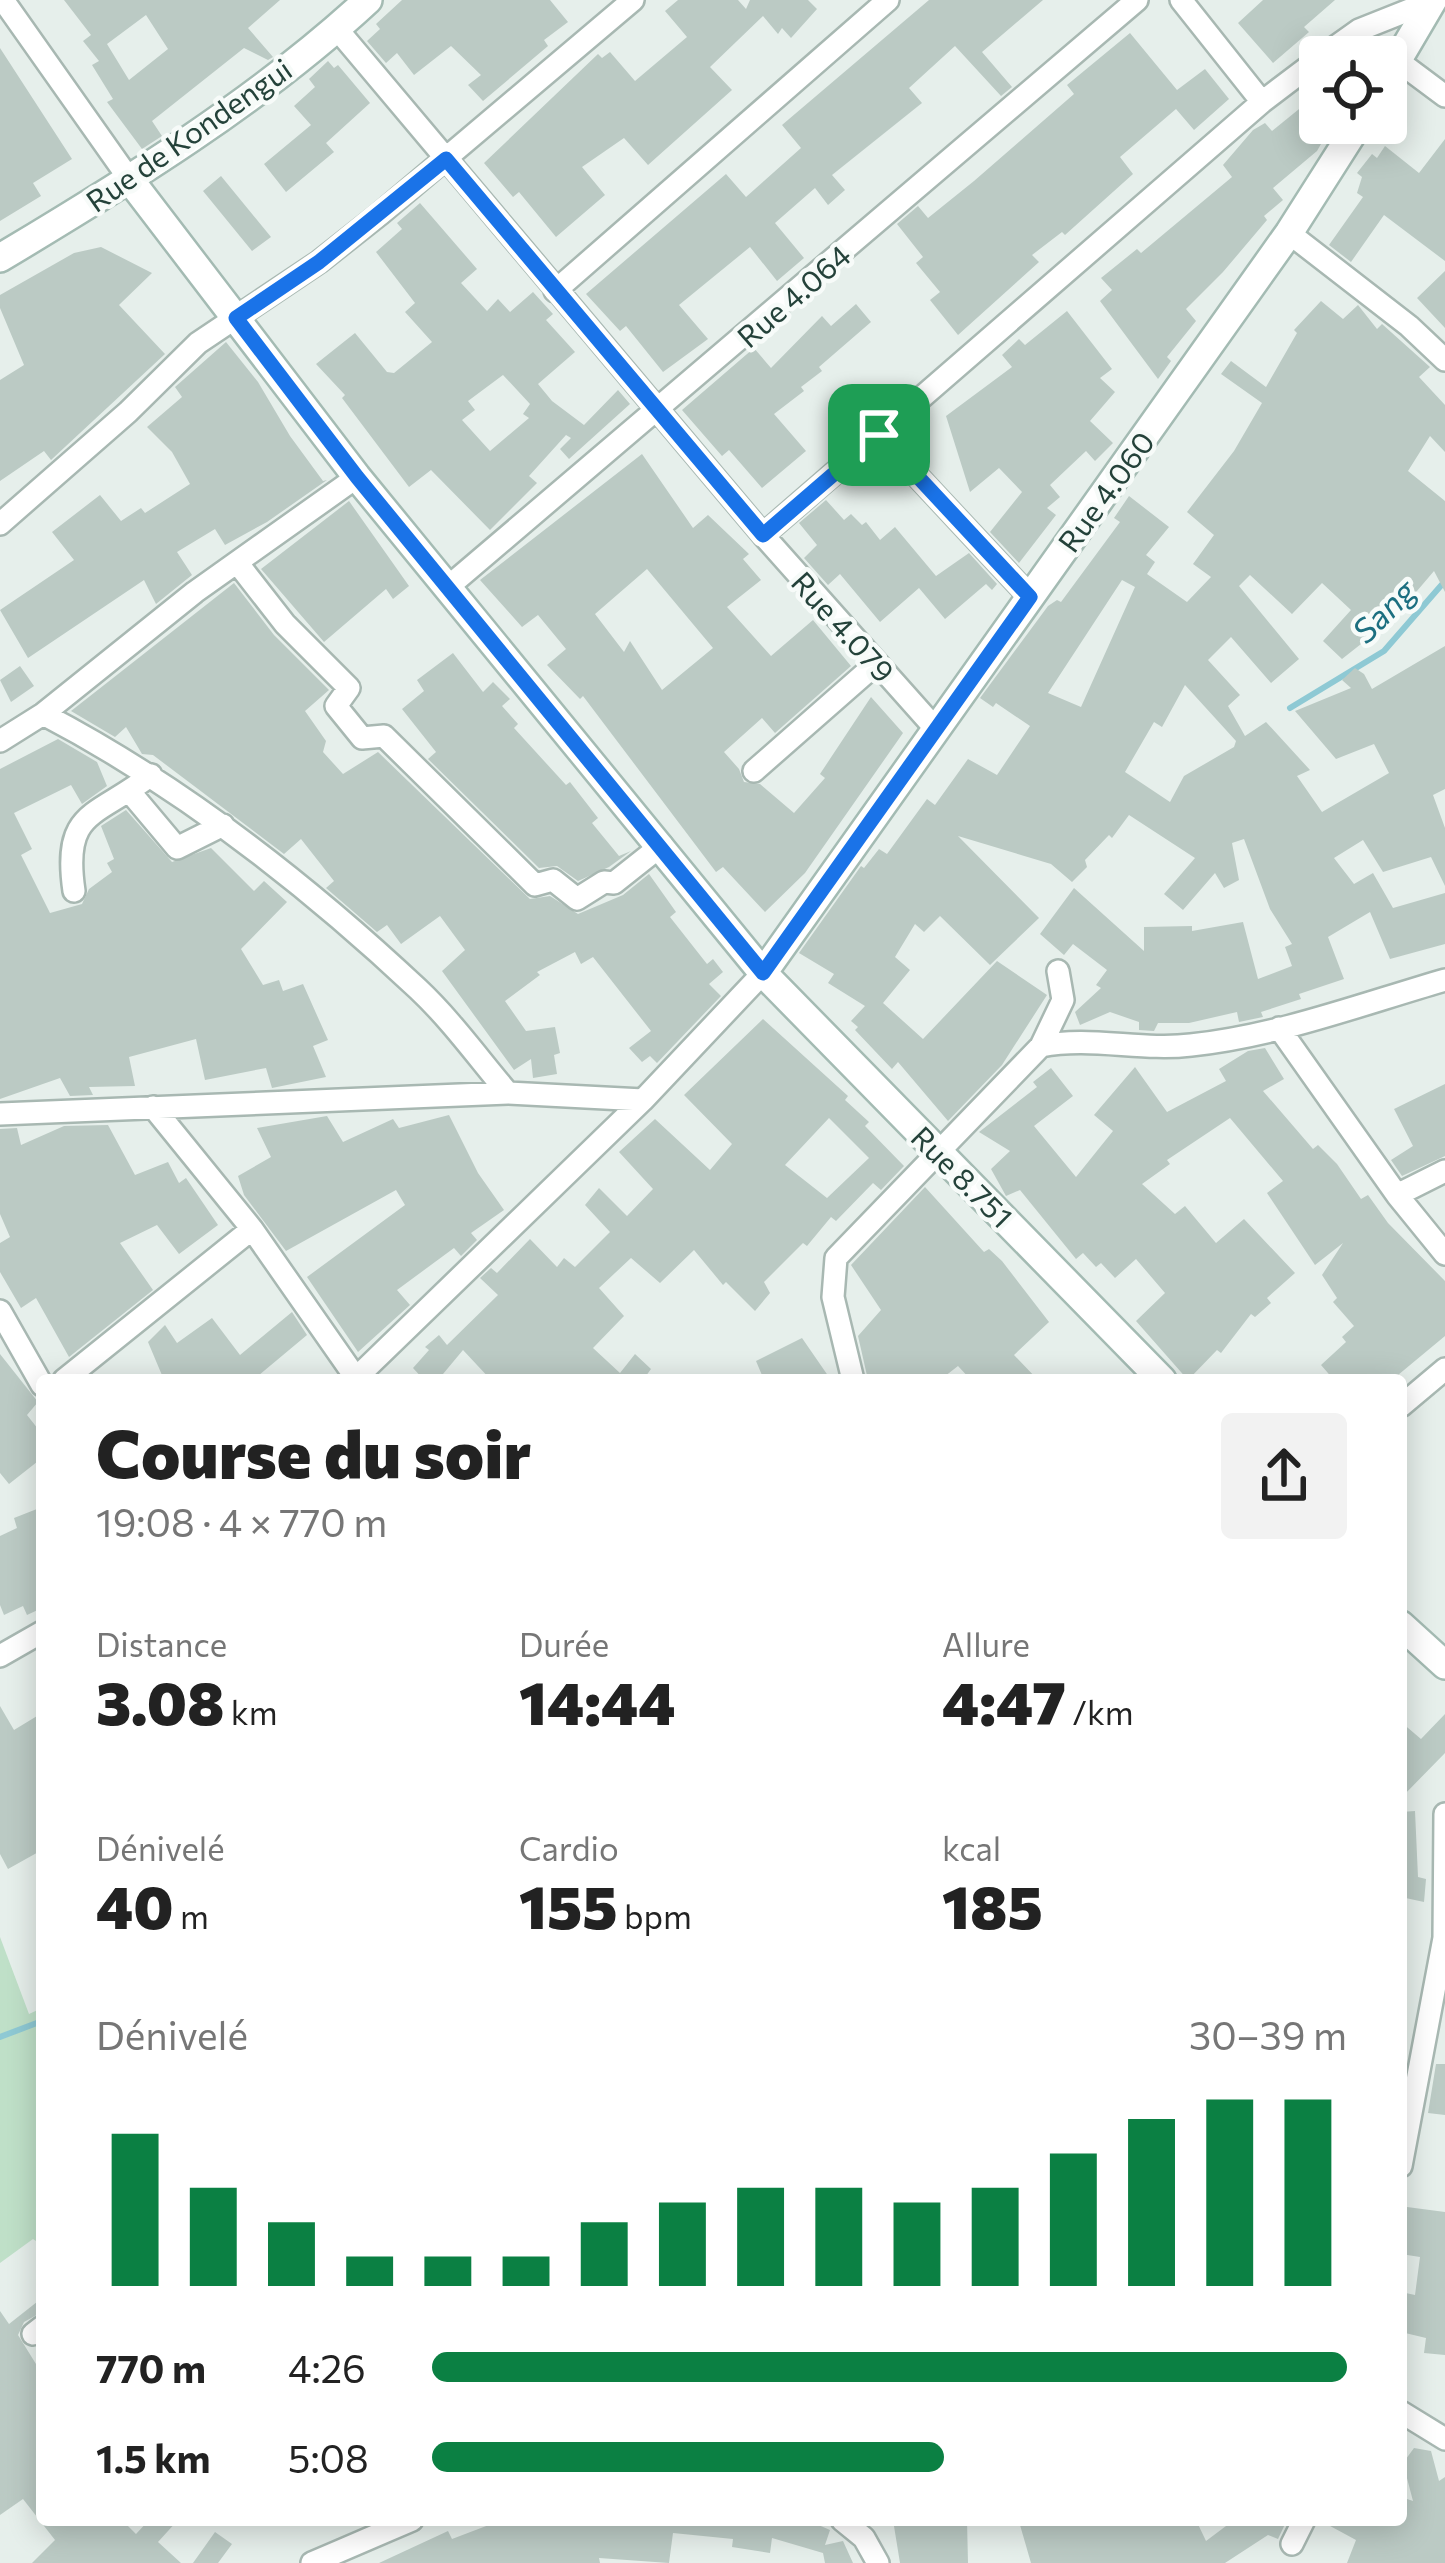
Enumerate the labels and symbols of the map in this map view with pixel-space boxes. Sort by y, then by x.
street label: Rue de Kondengui [78,49,298,219]
street label: Rue 4.064 [729,236,857,354]
pin [828,384,930,486]
street label: Rue 4.060 [1049,424,1161,558]
street label: Rue 4.079 [785,563,903,689]
water label: Sang [1343,569,1424,650]
street label: Rue 8.751 [904,1117,1022,1235]

